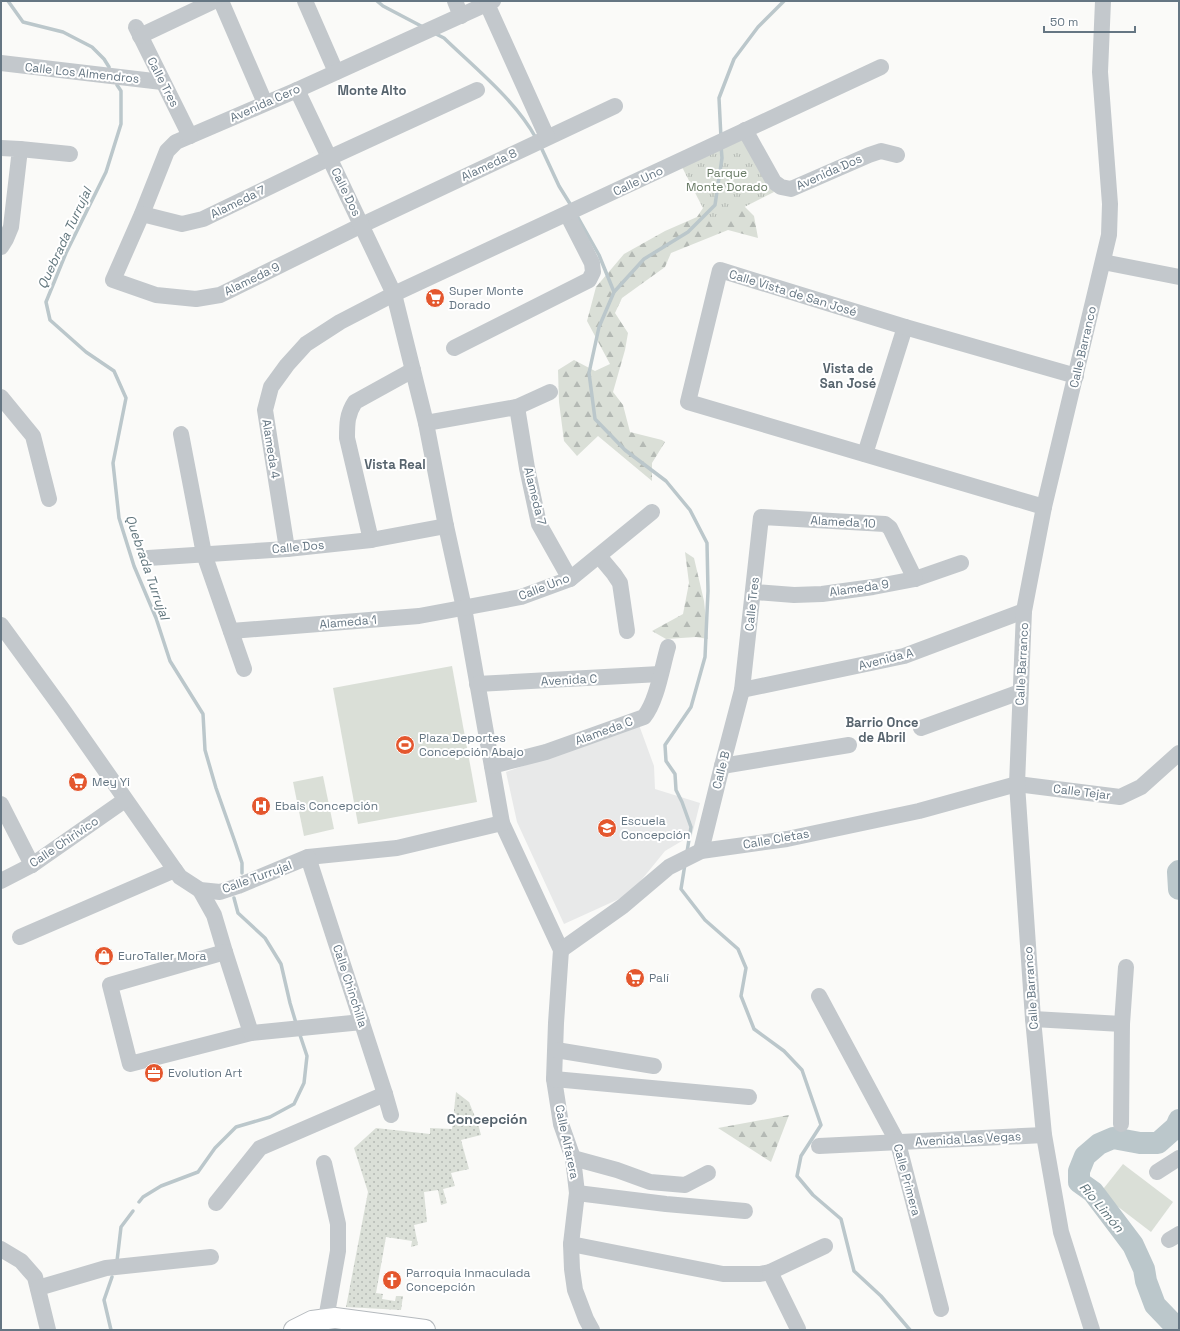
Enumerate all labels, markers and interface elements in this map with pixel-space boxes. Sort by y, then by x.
scale bar [1044,8,1135,34]
text: 50 m [1050,14,1078,30]
street label: Calle Tres [144,54,182,110]
street label: Calle Los Almendros [24,59,140,87]
street label: Avenida Cero [227,80,303,126]
district label: Monte Alto [338,82,407,99]
street label: Alameda 8 [458,145,520,185]
street label: Avenida Dos [794,150,864,194]
street label: Calle Uno [610,162,666,200]
street label: Calle Dos [327,165,365,219]
park label: Parque Monte Dorado [686,165,768,195]
street label: Alameda 7 [208,182,268,222]
water label: Quebrada Turrujal [34,183,96,292]
street label: Alameda 9 [222,259,282,299]
street label: Calle Vista de San José [727,266,859,320]
place label: Super Monte Dorado [449,283,524,313]
supermarket icon: Super Monte Dorado [424,287,446,309]
street label: Calle Barranco [1066,305,1100,389]
district label: Vista de San José [820,360,876,392]
street label: Alameda 4 [258,418,284,480]
district label: Vista Real [364,456,426,473]
street label: Alameda 7 [520,465,550,527]
water label: Quebrada Turrujal [122,512,174,624]
street label: Alameda 10 [810,512,876,532]
street label: Calle Dos [271,537,325,557]
street label: Calle Uno [516,570,572,604]
street label: Calle Tres [741,576,763,632]
street label: Alameda 9 [828,576,890,600]
street label: Alameda 1 [319,612,377,632]
street label: Calle Barranco [1012,622,1032,706]
street label: Avenida A [857,644,916,674]
street label: Avenida C [540,671,598,689]
street label: Alameda C [573,713,635,749]
district label: Barrio Once de Abril [845,714,919,746]
place label: Plaza Deportes Concepción Abajo [419,730,524,760]
sports icon: Plaza Deportes Concepción Abajo [394,734,416,756]
street label: Calle B [709,749,733,791]
supermarket icon: Mey Yi [67,771,89,793]
place label: Mey Yi [92,774,130,790]
street label: Calle Tejar [1052,781,1112,804]
hospital icon: Ebais Concepción [250,795,272,817]
place label: Ebais Concepción [275,798,378,814]
street label: Calle Chirivico [26,813,102,871]
place label: Escuela Concepción [621,813,690,843]
school or university icon: Escuela Concepción [596,817,618,839]
street label: Calle Cletas [742,825,810,853]
street label: Calle Turrujal [220,857,294,897]
street label: Calle Chinchilla [329,942,371,1030]
shop icon: EuroTaller Mora [93,945,115,967]
street label: Calle Barranco [1020,946,1042,1030]
place label: EuroTaller Mora [118,948,206,964]
supermarket icon: Palí [624,967,646,989]
place label: Palí [649,970,669,986]
office icon: Evolution Art [143,1062,165,1084]
place label: Evolution Art [168,1065,242,1081]
street label: Calle Alfarera [551,1103,583,1181]
district label: Concepción [447,1110,527,1128]
street label: Avenida Las Vegas [914,1128,1022,1150]
street label: Calle Primera [890,1142,924,1218]
water label: Río Limón [1076,1179,1128,1237]
place label: Parroquia Inmaculada Concepción [406,1265,530,1295]
church icon: Parroquia Inmaculada Concepción [381,1269,403,1291]

